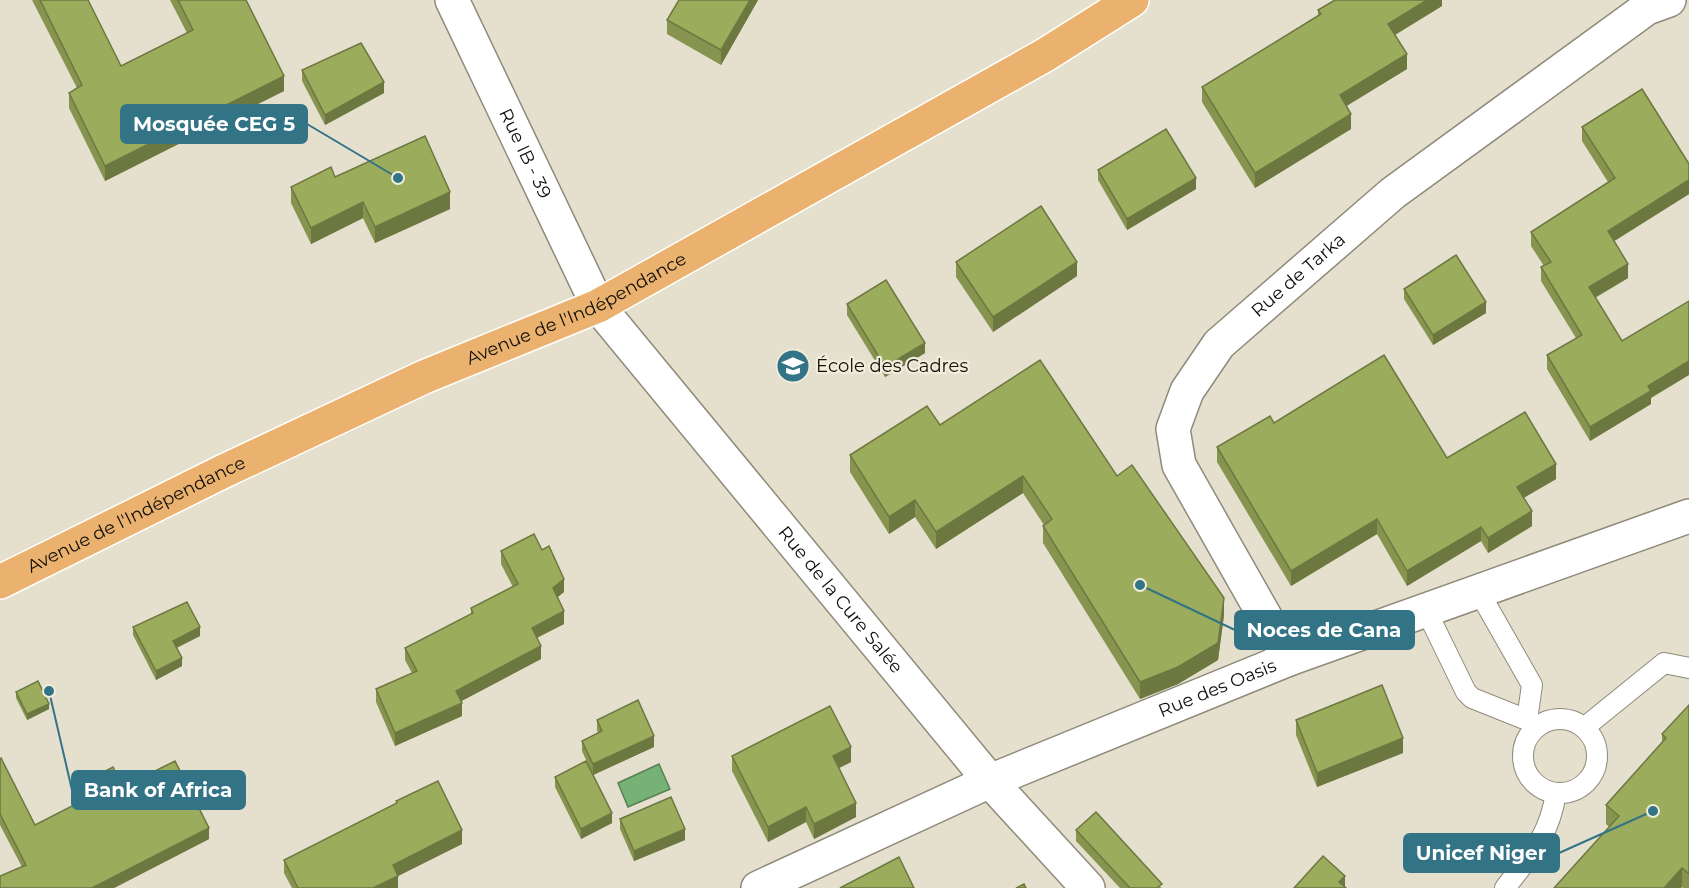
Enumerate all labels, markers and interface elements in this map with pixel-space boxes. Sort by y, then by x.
callout: Mosquée CEG 5 [121,105,307,143]
street label: Rue IB - 39 [494,105,556,202]
text: Mosquée CEG 5 [133,112,295,136]
street label: Rue de Tarka [1247,228,1350,322]
street label: Avenue de l'Indépendance [463,248,690,370]
school or university icon: École des Cadres [775,348,811,384]
place label: École des Cadres [816,355,968,377]
street label: Avenue de l'Indépendance [23,451,249,578]
street label: Rue de la Cure Salée [773,522,908,678]
callout: Noces de Cana [1235,611,1414,649]
text: Noces de Cana [1247,618,1401,642]
street label: Rue des Oasis [1155,654,1280,722]
callout: Bank of Africa [72,771,245,809]
text: Bank of Africa [84,778,232,802]
callout: Unicef Niger [1404,834,1559,872]
text: Unicef Niger [1416,841,1547,865]

